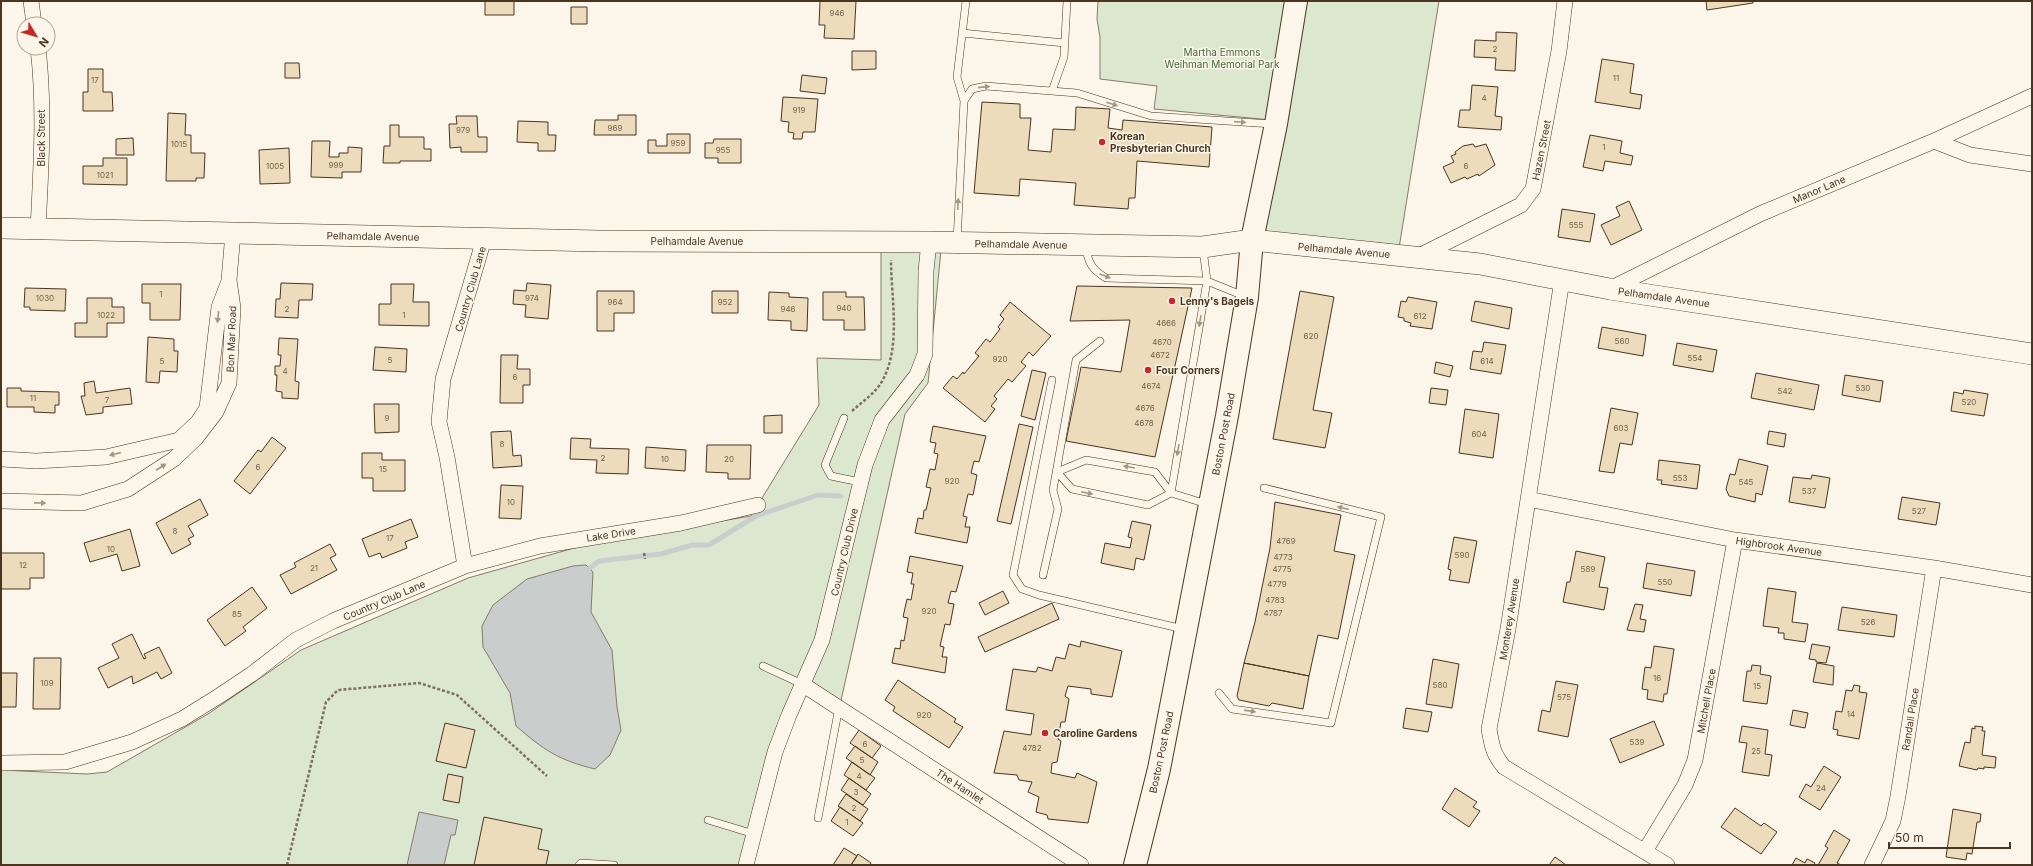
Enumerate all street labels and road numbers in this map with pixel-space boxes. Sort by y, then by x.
street label: Black Street [35,109,47,166]
street label: Hazen Street [1529,118,1553,181]
street label: Manor Lane [1791,172,1847,205]
street label: Pelhamdale Avenue [326,229,420,243]
street label: Pelhamdale Avenue [651,235,744,247]
street label: Pelhamdale Avenue [974,237,1068,251]
street label: Pelhamdale Avenue [1297,240,1391,260]
street label: Country Club Lane [452,245,488,333]
street label: Pelhamdale Avenue [1617,285,1711,309]
street label: Bon Mar Road [224,306,238,372]
street label: Boston Post Road [1209,392,1237,476]
street label: Country Club Drive [828,507,860,597]
street label: Lake Drive [585,524,637,544]
street label: Highbrook Avenue [1735,534,1823,558]
street label: Country Club Lane [341,577,427,623]
street label: Monterey Avenue [1497,577,1521,661]
street label: Mitchell Place [1694,667,1718,734]
street label: Randall Place [1899,687,1921,751]
street label: Boston Post Road [1146,710,1176,794]
street label: The Hamlet [934,766,987,806]

